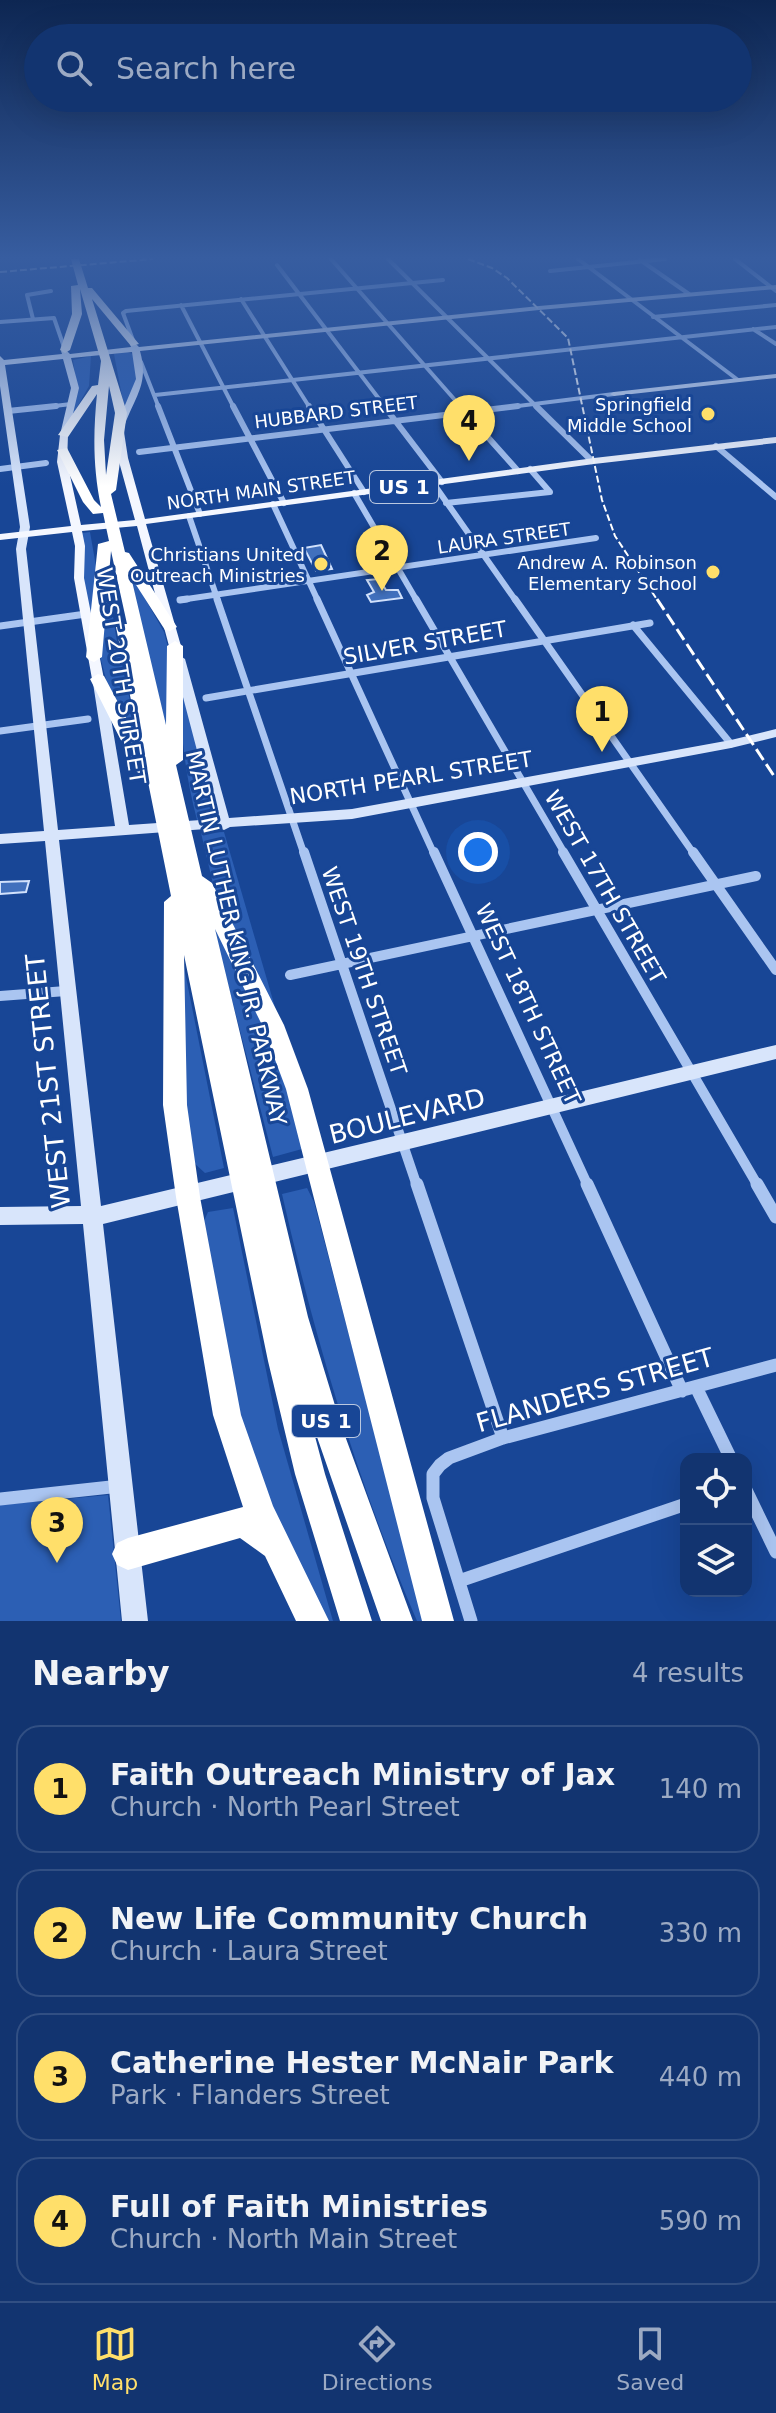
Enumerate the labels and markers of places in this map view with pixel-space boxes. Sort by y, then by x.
place label: Springfield Middle School [567,394,692,436]
pin: 4 [443,395,495,461]
marker: Springfield Middle School [699,405,717,423]
pin: 2 [356,525,408,591]
place label: Christians United Outreach Ministries [130,544,305,586]
place label: Andrew A. Robinson Elementary School [518,552,697,594]
marker: Christians United Outreach Ministries [312,555,330,573]
marker: Andrew A. Robinson Elementary School [704,563,722,581]
pin: 1 [576,686,628,752]
pin: 3 [31,1497,83,1563]

